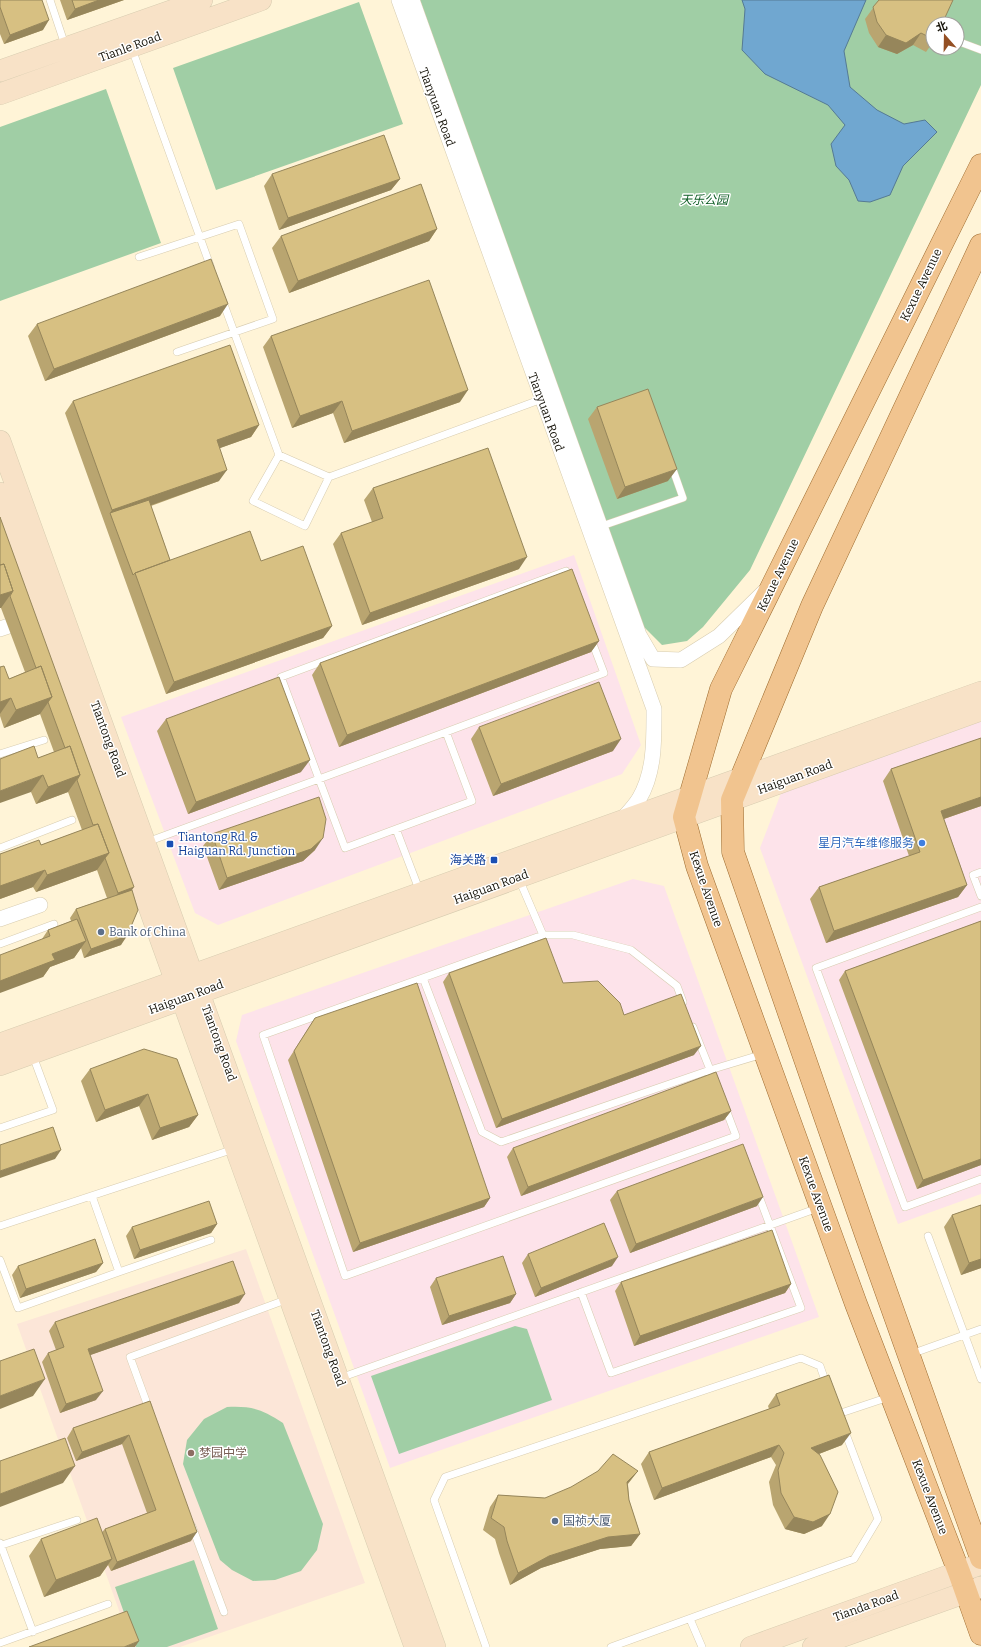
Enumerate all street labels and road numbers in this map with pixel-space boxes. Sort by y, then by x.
street label: Tianle Road [97,29,163,65]
street label: Tianyuan Road [416,66,458,148]
street label: Kexue Avenue [897,246,945,324]
street label: Tianyuan Road [525,371,567,453]
street label: Kexue Avenue [754,536,802,614]
street label: Tiantong Road [88,699,128,779]
street label: Haiguan Road [756,757,834,797]
street label: Kexue Avenue [686,849,726,929]
street label: Haiguan Road [452,867,530,907]
street label: Haiguan Road [147,977,225,1017]
street label: Tiantong Road [199,1003,239,1083]
street label: Kexue Avenue [796,1154,836,1234]
street label: Tiantong Road [308,1308,348,1388]
street label: Kexue Avenue [909,1458,951,1536]
street label: Tianda Road [831,1588,901,1624]

